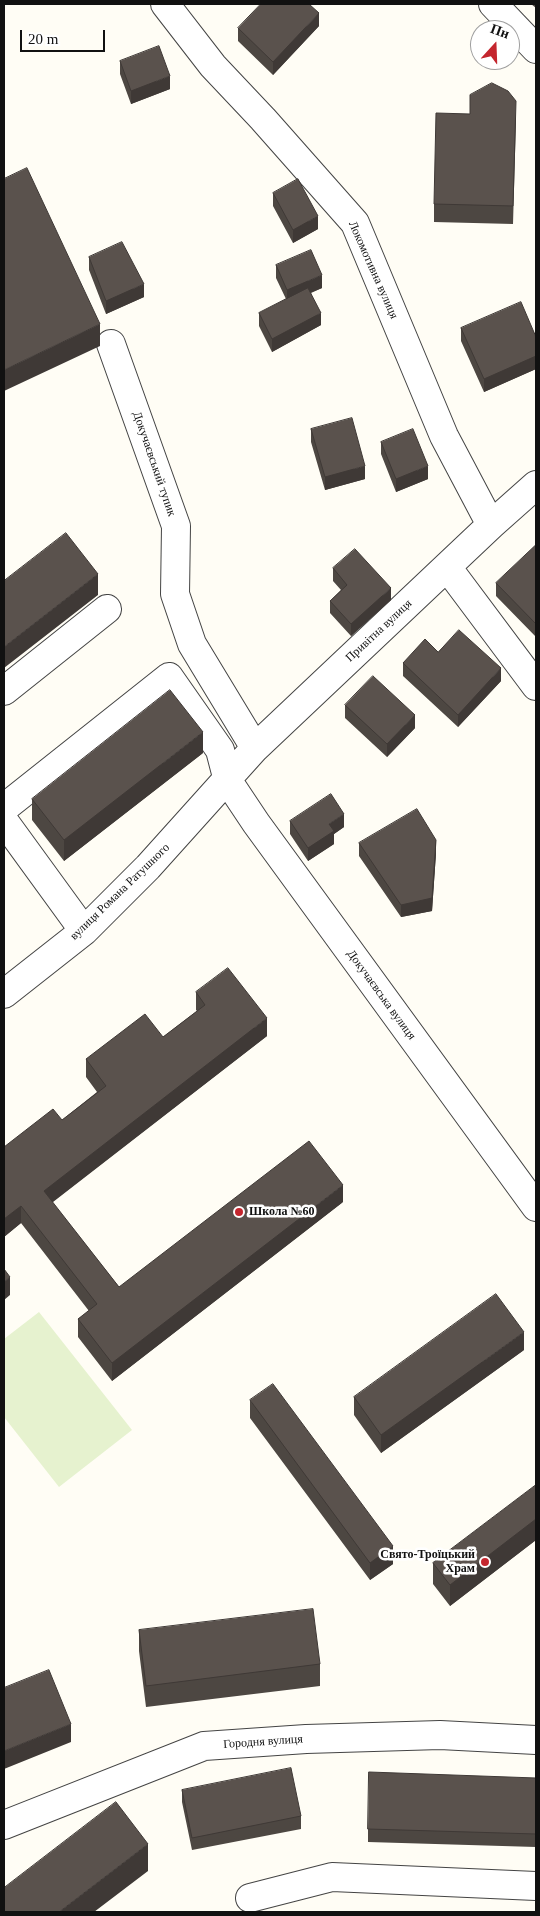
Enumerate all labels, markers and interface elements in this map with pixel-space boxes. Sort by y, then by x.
scale bar [22,20,108,52]
north arrow [470,20,520,70]
text: Пн [488,21,511,42]
text: 20 m [28,31,58,47]
street label: Локомотивна вулиця [345,219,401,321]
street label: Докучаєвський тупик [129,410,179,518]
street label: Привітна вулиця [343,597,415,665]
street label: вулиця Романа Ратушного [67,841,173,943]
street label: Докучаєвська вулиця [343,947,419,1043]
place label: Школа №60 [249,1205,315,1219]
marker: Школа №60 [233,1206,245,1218]
place label: Свято-Троїцький Храм [380,1548,475,1576]
marker: Свято-Троїцький Храм [479,1556,491,1568]
street label: Городня вулиця [223,1732,303,1752]

